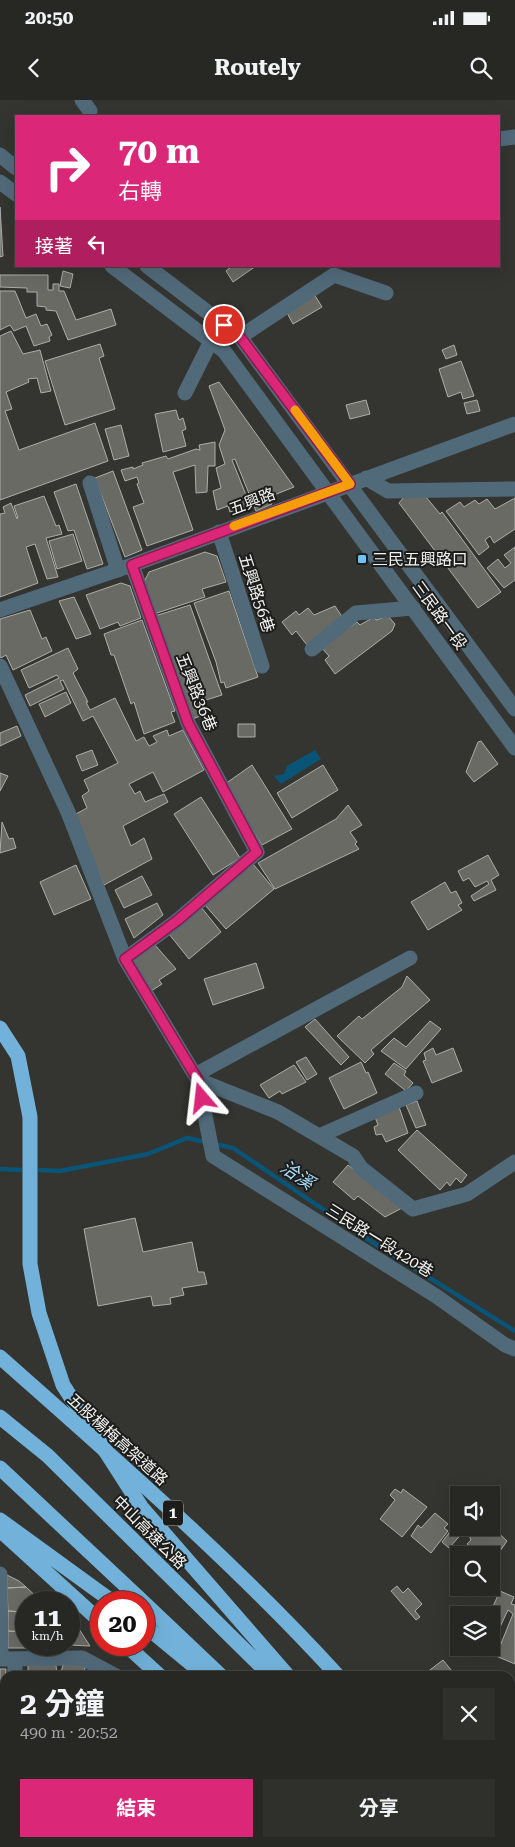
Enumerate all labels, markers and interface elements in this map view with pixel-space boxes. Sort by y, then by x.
text: 20:50 [25,6,74,29]
icon: back [20,54,48,82]
icon: search [467,54,495,82]
text: Routely [214,55,301,80]
text: 70 m [118,131,200,172]
icon: right [35,135,100,200]
text: 右轉 [118,179,162,204]
icon: left [83,230,111,258]
text: 接著 [35,235,73,258]
pin [203,304,245,346]
icon: arrive [210,311,238,339]
street label: 五興路 [226,484,278,519]
place label: 三民五興路口 [372,550,468,569]
street label: 五興路56巷 [235,551,278,635]
marker: 三民五興路口 [356,553,368,565]
street label: 三民路一段 [408,577,471,653]
street label: 五興路36巷 [172,651,221,734]
position arrow [175,1071,227,1123]
water label: 洽溪 [276,1156,321,1195]
street label: 三民路一段420巷 [323,1200,437,1281]
street label: 五股楊梅高架道路 [64,1389,172,1489]
map controls [450,1486,500,1656]
button: sound [450,1486,500,1536]
street label: 中山高速公路 [109,1492,190,1573]
road number: 1 [163,1500,183,1526]
button: search [450,1546,500,1596]
speed limit sign: 20 [90,1591,155,1656]
text: 11 [33,1603,62,1632]
button: layers [450,1606,500,1656]
text: km/h [31,1629,64,1643]
text: 2 分鐘 [20,1686,104,1721]
button: close [443,1688,495,1740]
text: 490 m · 20:52 [20,1723,118,1742]
button: 結束 [20,1779,253,1837]
button: 分享 [263,1779,495,1837]

